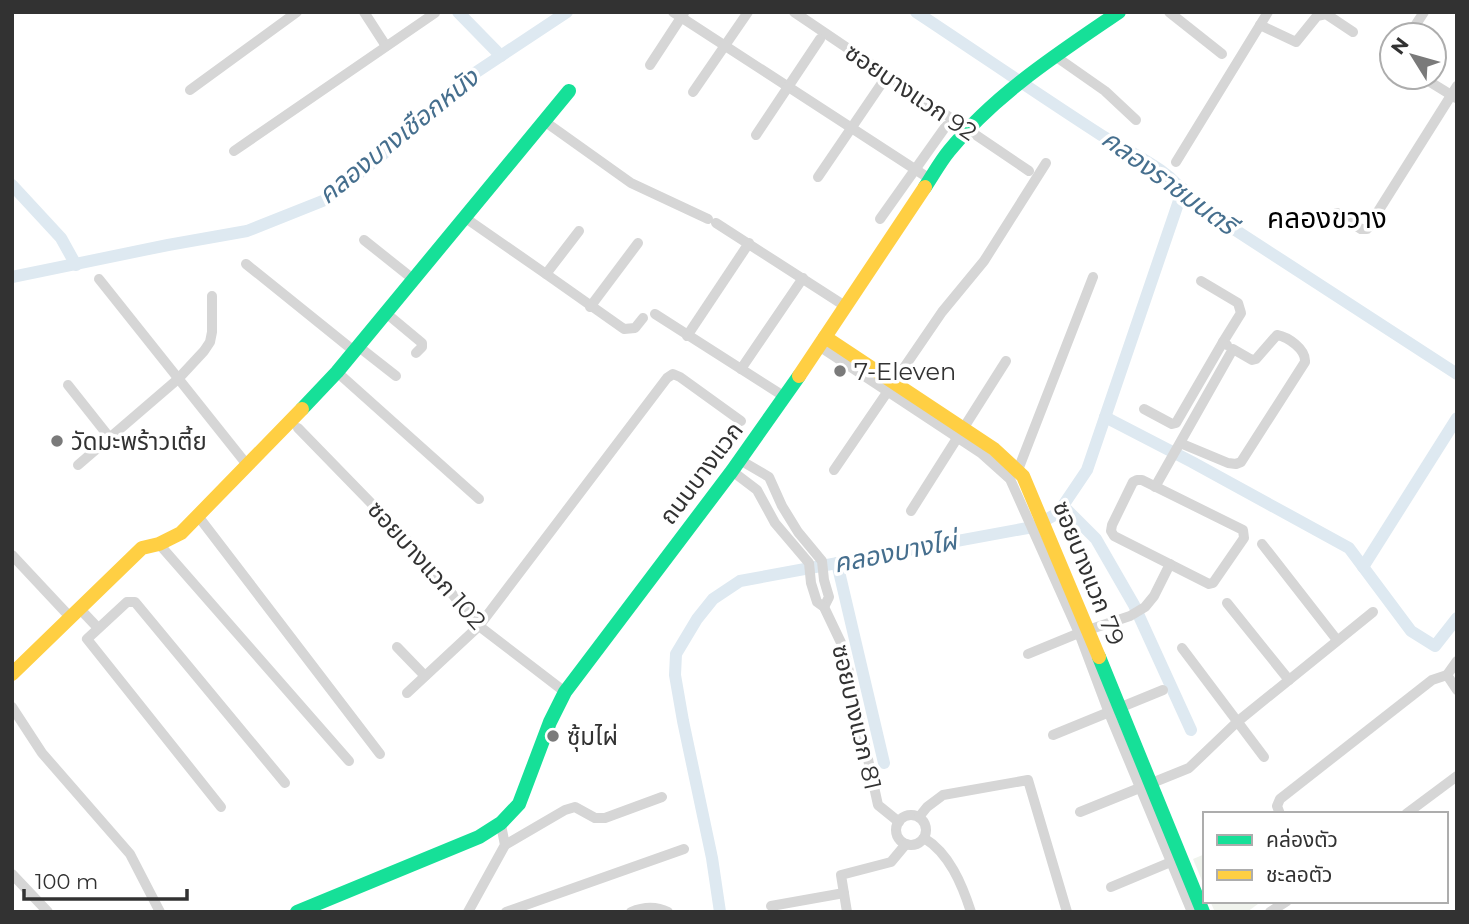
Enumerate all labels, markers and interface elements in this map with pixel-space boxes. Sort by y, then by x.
north arrow [1378,21,1448,91]
text: N [1386,33,1414,59]
street label: ซอยบางแวก 92 [840,37,982,147]
water label: คลองบางเชือกหนัง [311,61,486,211]
water label: คลองราชมนตรี [1096,123,1246,244]
district label: คลองขวาง [1267,201,1387,235]
place label: 7-Eleven [854,357,956,386]
marker: 7-Eleven [832,363,848,379]
street label: ถนนบางแวก [653,416,749,530]
place label: วัดมะพร้าวเตี้ย [71,425,207,456]
marker: วัดมะพร้าวเตี้ย [49,433,65,449]
street label: ซอยบางแวก 102 [362,495,492,635]
street label: ซอยบางแวก 79 [1047,497,1131,649]
water label: คลองบางไผ่ [831,524,963,580]
street label: ซอยบางแวก 81 [826,641,888,793]
place label: ซุ้มไผ่ [567,722,618,752]
marker: ซุ้มไผ่ [545,728,561,744]
legend [1203,812,1448,903]
text: คล่องตัว [1266,827,1338,852]
scale bar [24,858,187,902]
text: ชะลอตัว [1266,862,1332,887]
text: 100 m [35,869,98,894]

